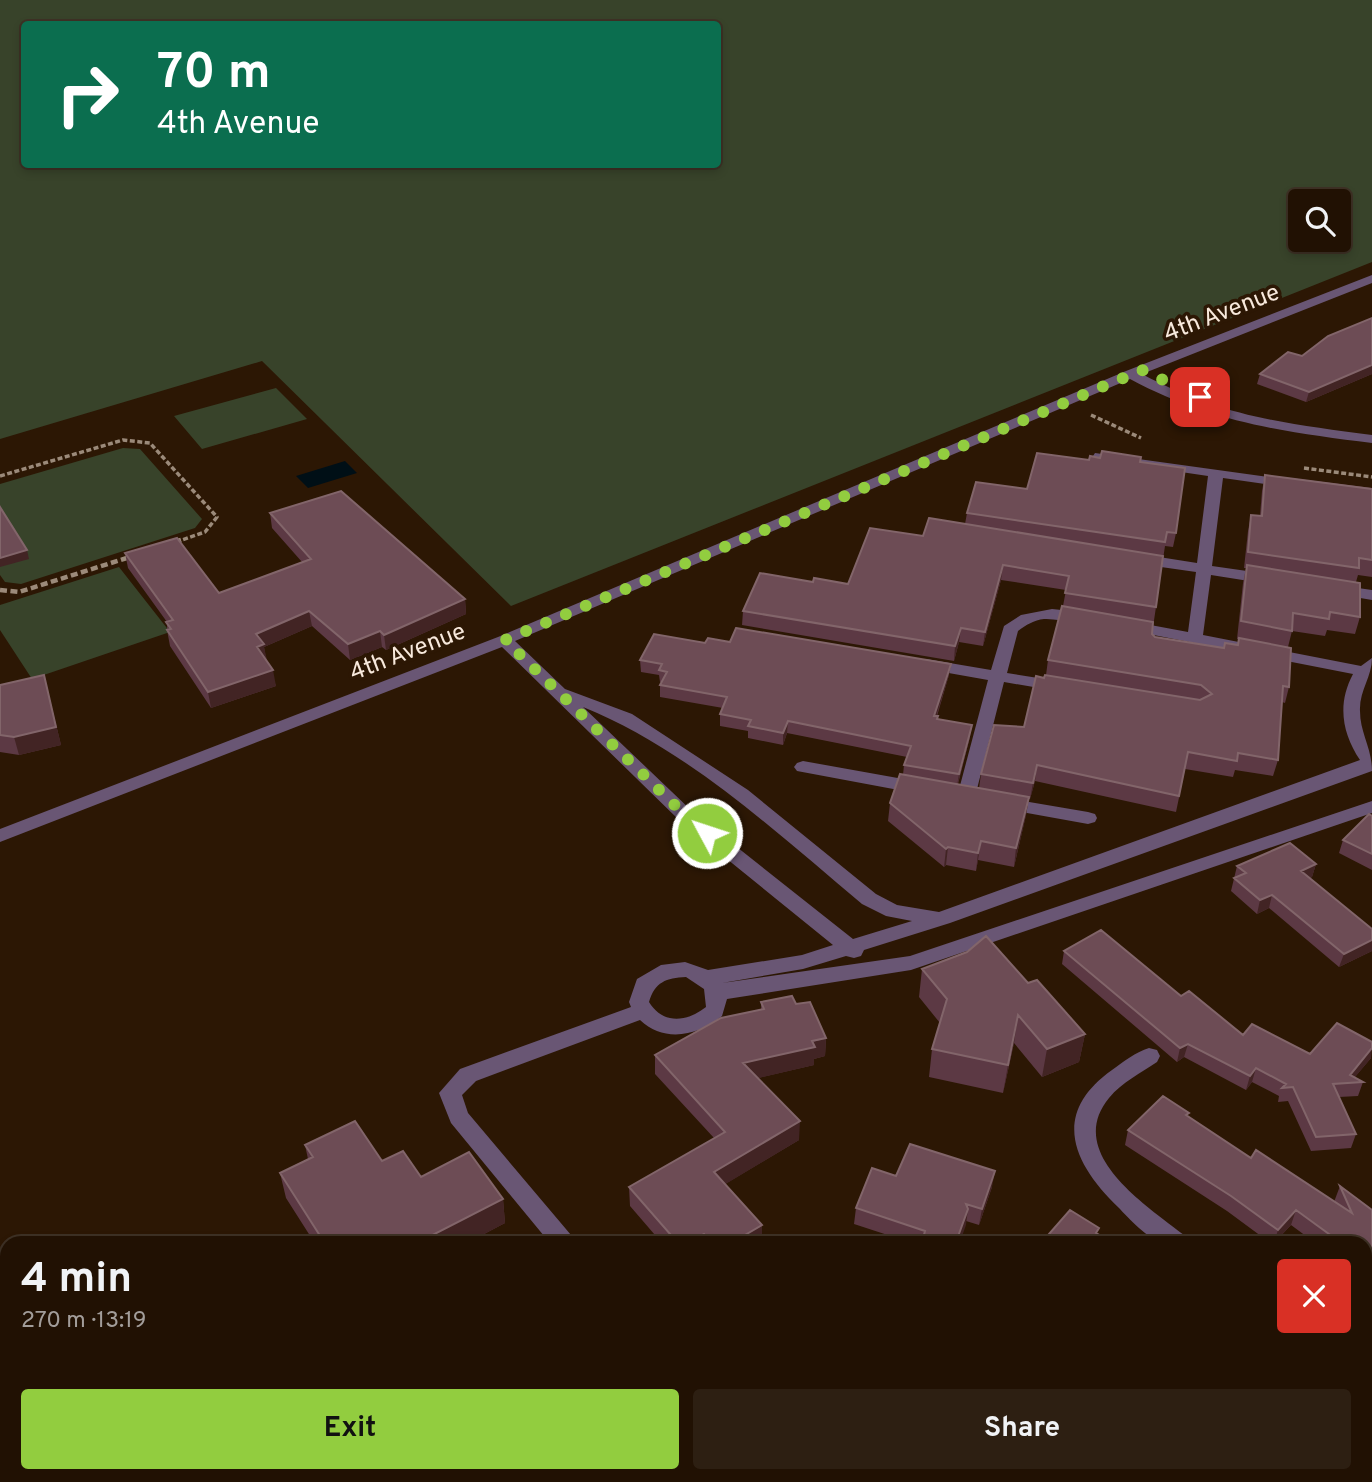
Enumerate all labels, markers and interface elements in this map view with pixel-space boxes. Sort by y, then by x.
text: 70 m [157,44,271,106]
icon: right [42,49,133,140]
text: 4th Avenue [157,105,320,145]
map controls [1288,189,1351,252]
button: search [1288,189,1351,252]
street label: 4th Avenue [1160,278,1284,350]
pin [1170,367,1230,427]
icon: arrive [1181,378,1219,416]
street label: 4th Avenue [346,617,470,689]
position arrow [670,796,744,870]
text: 4 min [21,1254,132,1307]
button: close [1277,1259,1351,1333]
text: 270 m · 13:19 [21,1307,147,1336]
button: Exit [21,1389,679,1469]
button: Share [693,1389,1351,1469]

